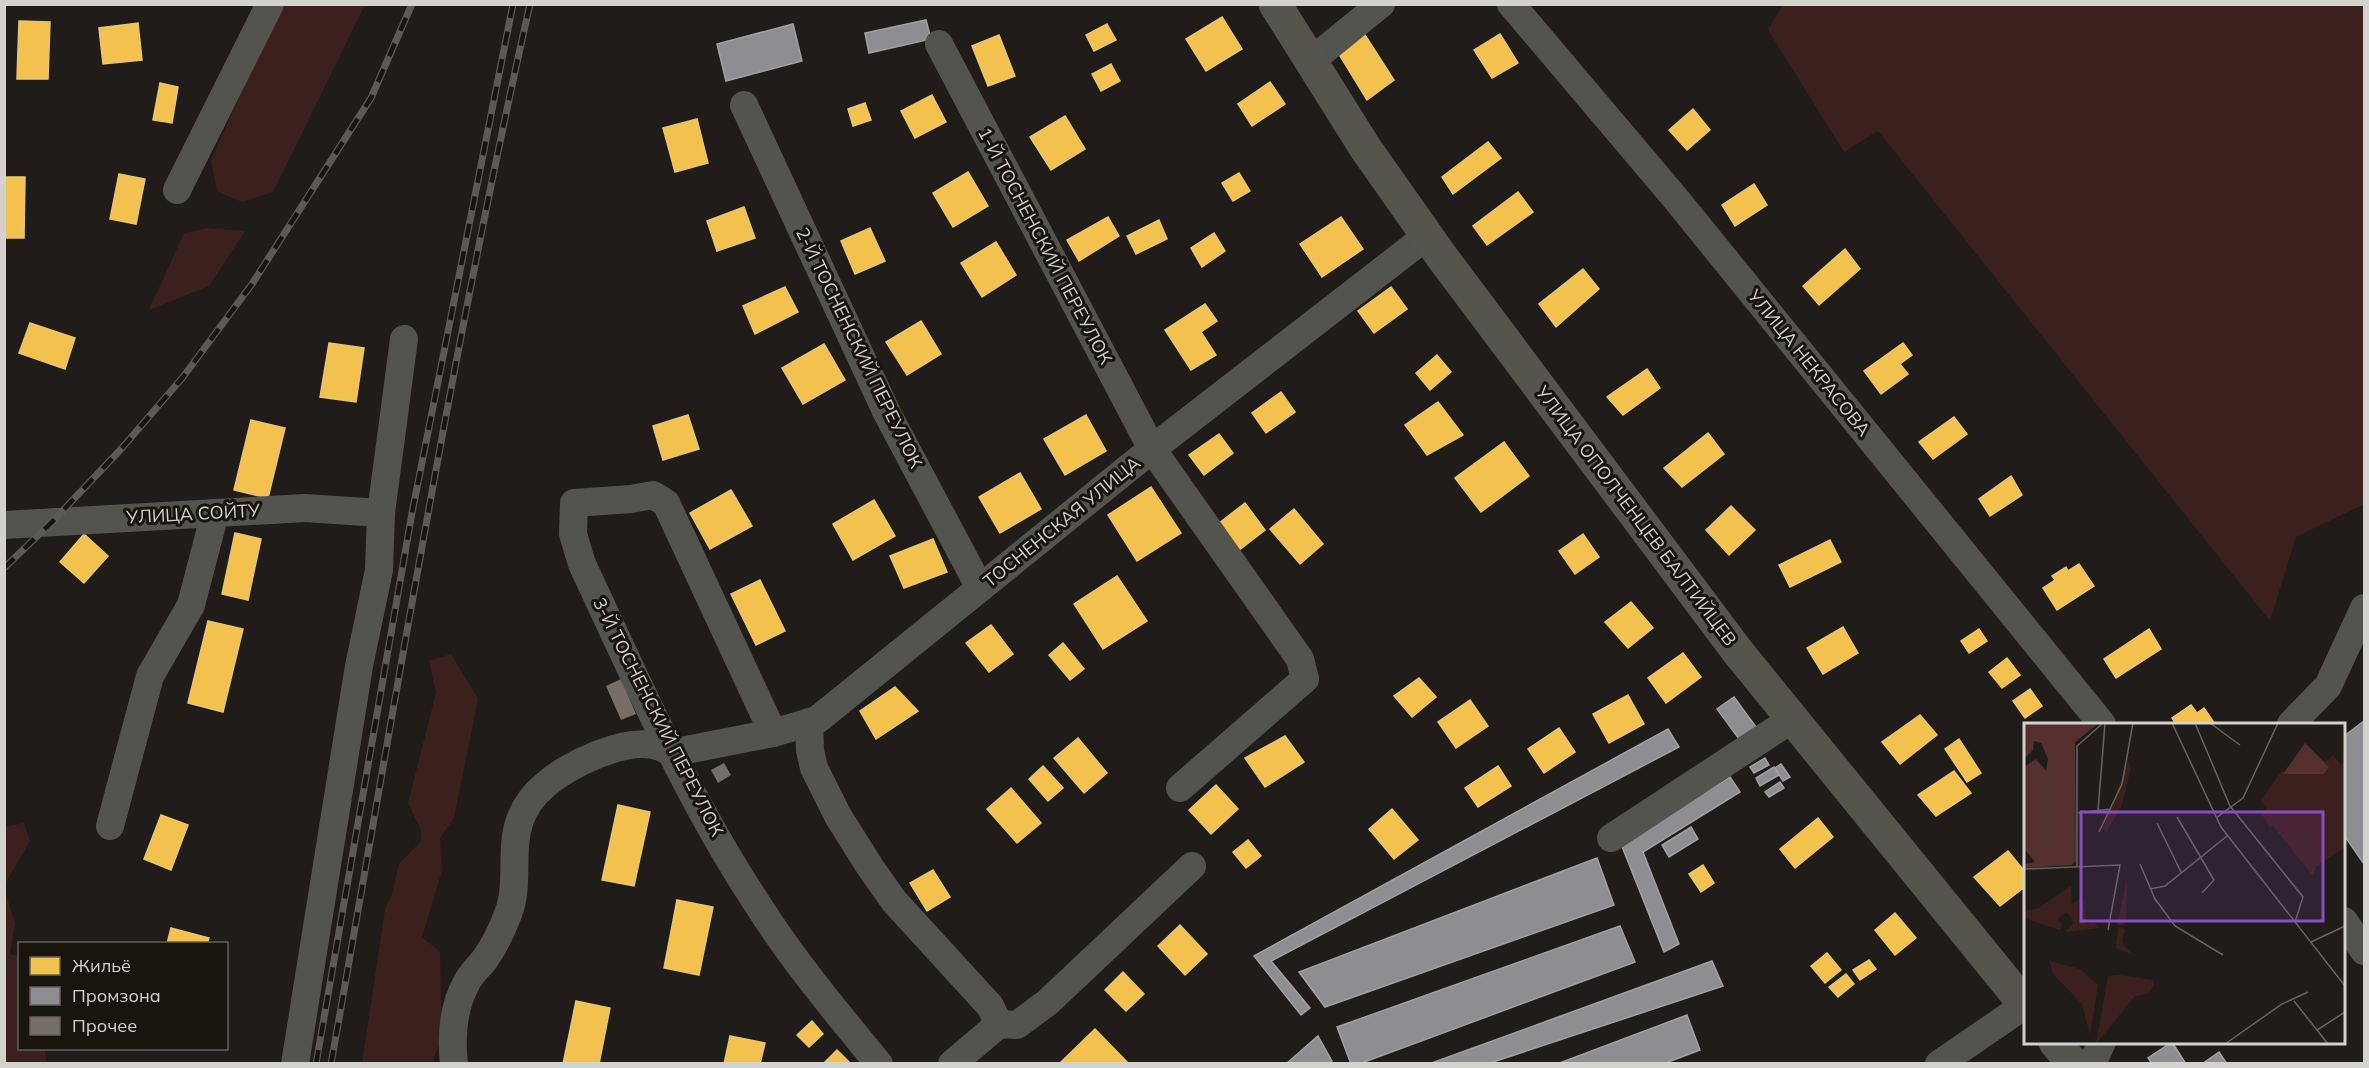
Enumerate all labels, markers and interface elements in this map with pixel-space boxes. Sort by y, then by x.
street label: 1-Й ТОСНЕНСКИЙ ПЕРЕУЛОК [973,123,1118,368]
street label: 2-Й ТОСНЕНСКИЙ ПЕРЕУЛОК [791,224,928,472]
street label: УЛИЦА НЕКРАСОВА [1743,284,1876,441]
street label: УЛИЦА ОПОЛЧЕНЦЕВ БАЛТИЙЦЕВ [1530,380,1742,650]
street label: ТОСНЕНСКАЯ УЛИЦА [979,451,1145,592]
street label: УЛИЦА СОЙТУ [125,499,260,529]
street label: 3-Й ТОСНЕНСКИЙ ПЕРЕУЛОК [588,594,729,840]
inset map [2024,723,2345,1044]
legend [18,942,228,1050]
text: Жильё [72,954,131,977]
text: Промзона [72,984,161,1007]
text: Прочее [72,1014,137,1037]

